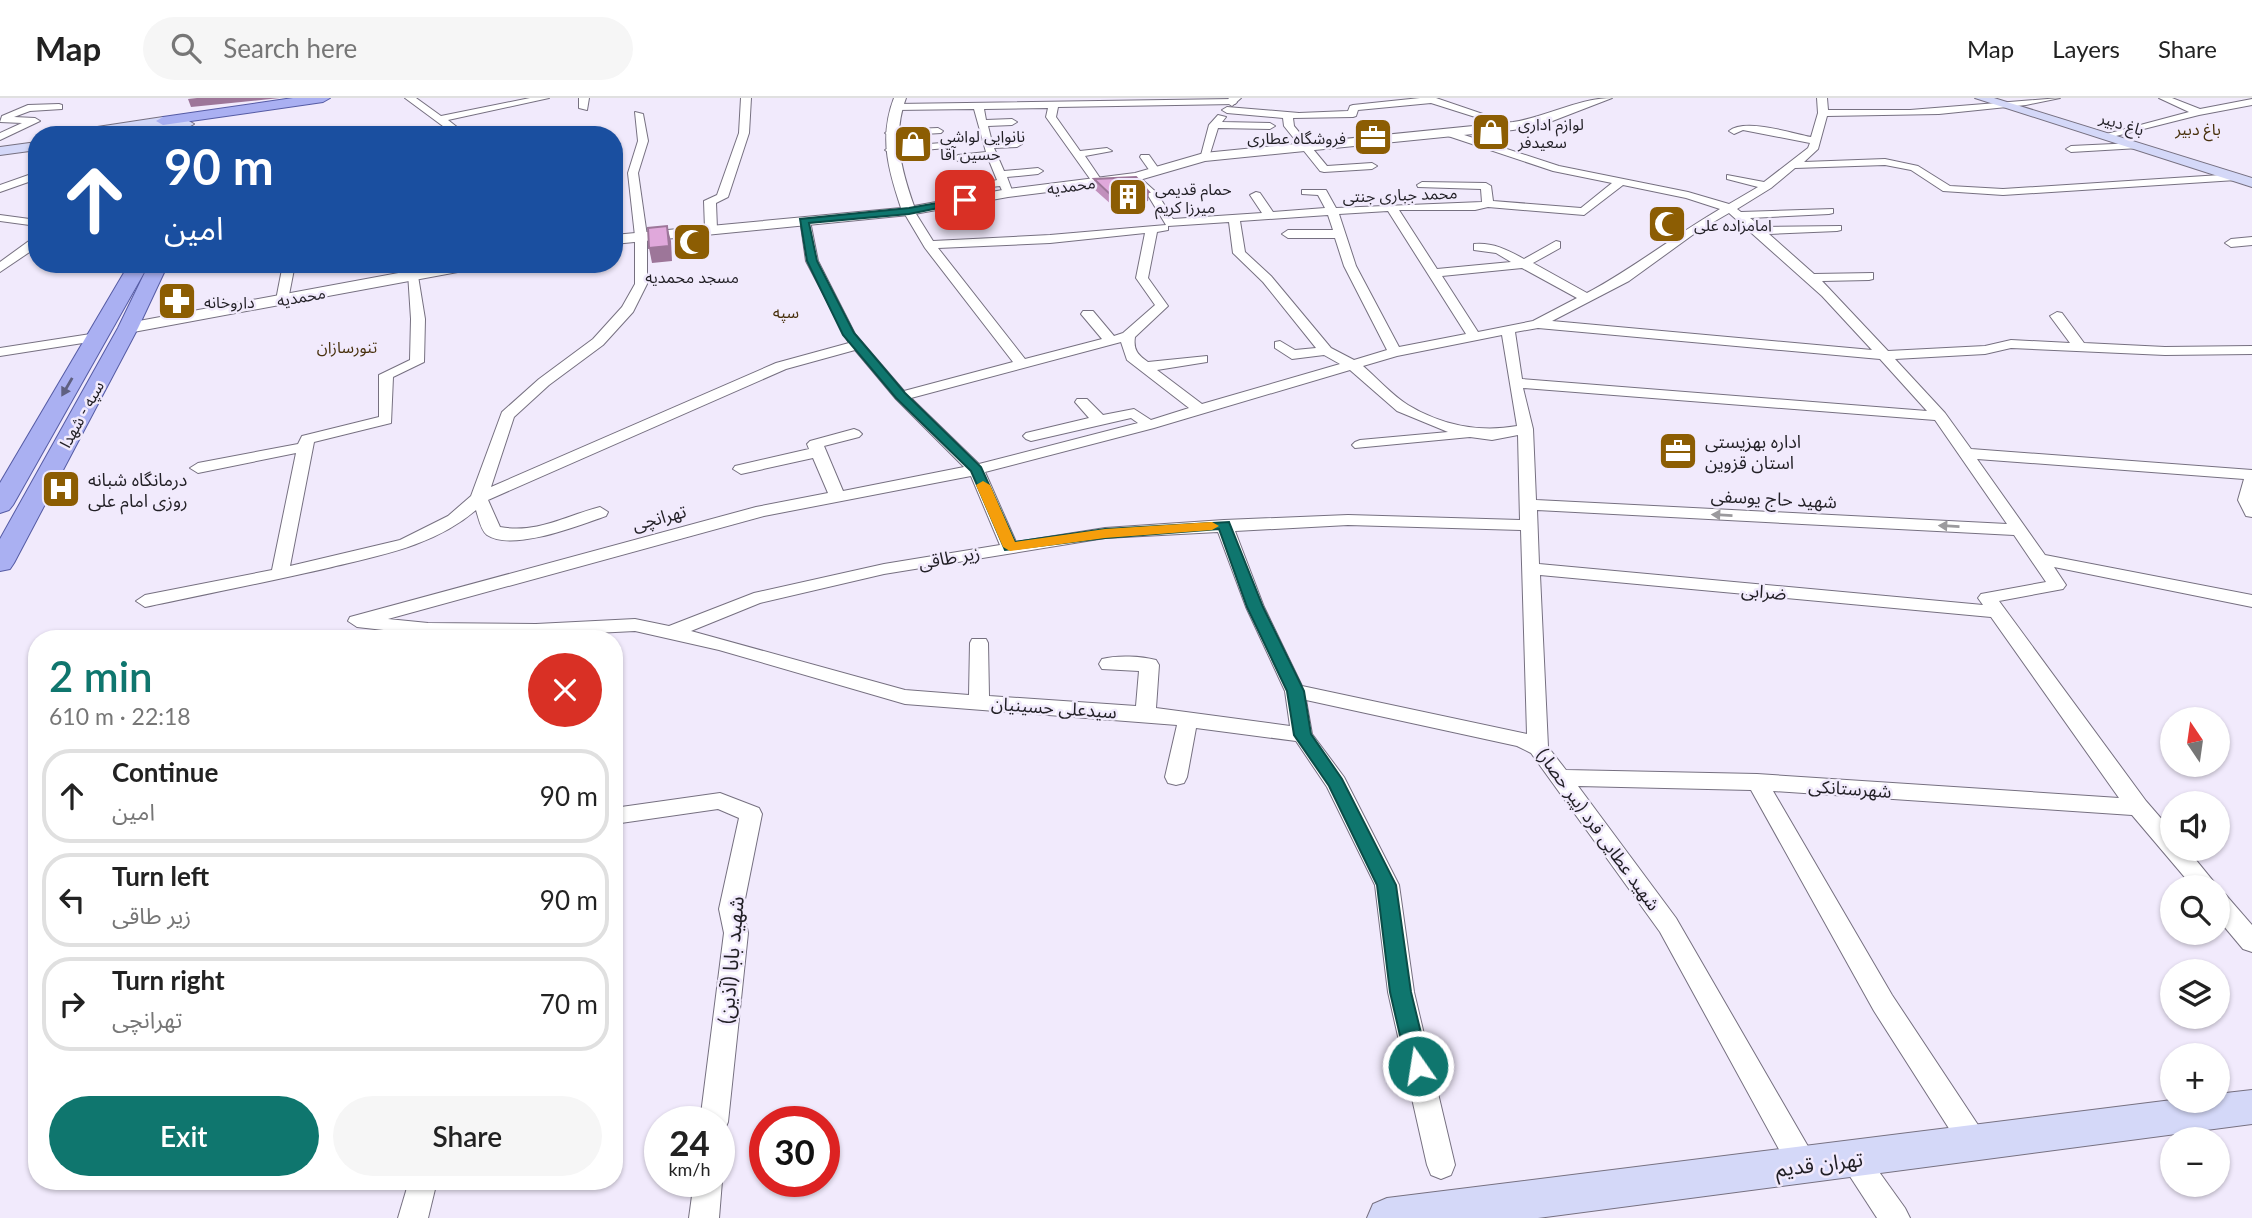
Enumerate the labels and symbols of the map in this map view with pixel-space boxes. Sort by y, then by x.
street label: باغ دبیر [2095,107,2146,143]
shop icon: لوازم ادارى سعيدفر [1470,111,1512,153]
place label: لوازم ادارى سعيدفر [1517,114,1584,152]
office icon: فروشگاه عطاری [1352,116,1394,158]
district label: باغ دبیر [2174,119,2221,142]
shop icon: نانوایی لواشی حسین آقا [892,123,934,165]
place label: نانوایی لواشی حسین آقا [940,126,1025,164]
place label: فروشگاه عطاری [1247,128,1346,148]
pin [935,170,995,230]
street label: محمدیه [1045,172,1097,198]
building icon: حمام قدیمی میرزا کریم [1107,176,1149,218]
place label: حمام قدیمی میرزا کریم [1155,179,1232,220]
street label: محمد جباری جنتی [1342,183,1458,206]
mosque icon: امامزاده علی [1646,203,1688,245]
place label: امامزاده علی [1694,215,1772,235]
mosque icon: مسجد محمدیه [671,221,713,263]
place label: مسجد محمدیه [645,267,739,286]
pharmacy icon: داروخانه [156,280,198,322]
street label: محمدیه [275,282,327,310]
place label: داروخانه [204,292,255,312]
district label: سپه [773,302,799,323]
district label: تنورسازان [317,337,378,357]
street label: سپه - شهدا [55,377,109,452]
one-way arrow [61,377,73,396]
office icon: اداره بهزیستی استان قزوین [1657,430,1699,472]
place label: اداره بهزیستی استان قزوین [1705,430,1801,474]
hospital icon: درمانگاه شبانه روزی امام علی [40,468,82,510]
place label: درمانگاه شبانه روزی امام علی [88,468,188,515]
street label: شهید حاج یوسفی [1710,484,1838,515]
street label: تهرانچی [630,499,689,536]
one-way arrow [1711,509,1733,520]
one-way arrow [1938,521,1960,532]
street label: زیر طاقی [917,541,982,574]
street label: ضرابی [1740,578,1788,605]
street label: سیدعلی حسینیان [990,692,1118,723]
north arrow [2160,707,2230,777]
street label: شهید عطایی فرد (پیر حصار) [1532,744,1665,915]
street label: شهرستانکی [1808,774,1892,803]
street label: شهید بابا (آذین) [712,895,749,1025]
position arrow [1381,1029,1455,1103]
speed limit sign: 30 [749,1106,840,1197]
street label: تهران قدیم [1774,1145,1865,1185]

